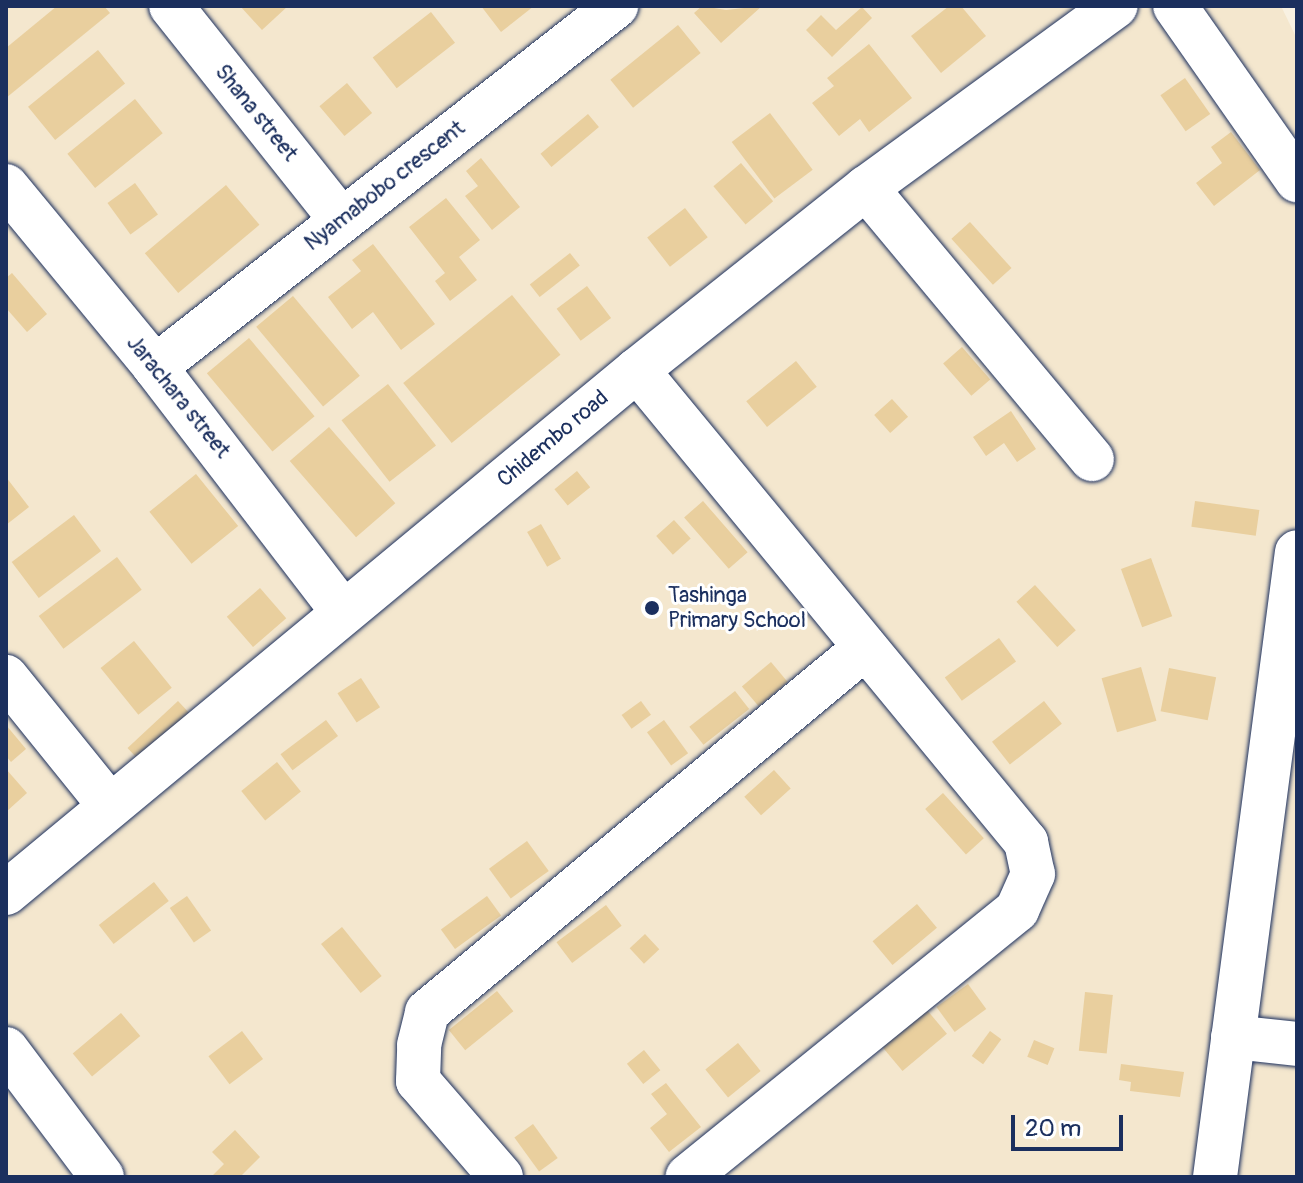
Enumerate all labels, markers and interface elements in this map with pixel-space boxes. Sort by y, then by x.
street label: Shana street [209,59,303,167]
street label: Nyamabobo crescent [300,115,470,257]
street label: Jarachara street [121,330,235,464]
street label: Chidembo road [492,385,614,493]
place label: Tashinga Primary School [668,582,806,634]
marker: Tashinga Primary School [643,599,661,617]
scale bar [1015,1099,1127,1149]
text: 20 m [1025,1114,1081,1143]

